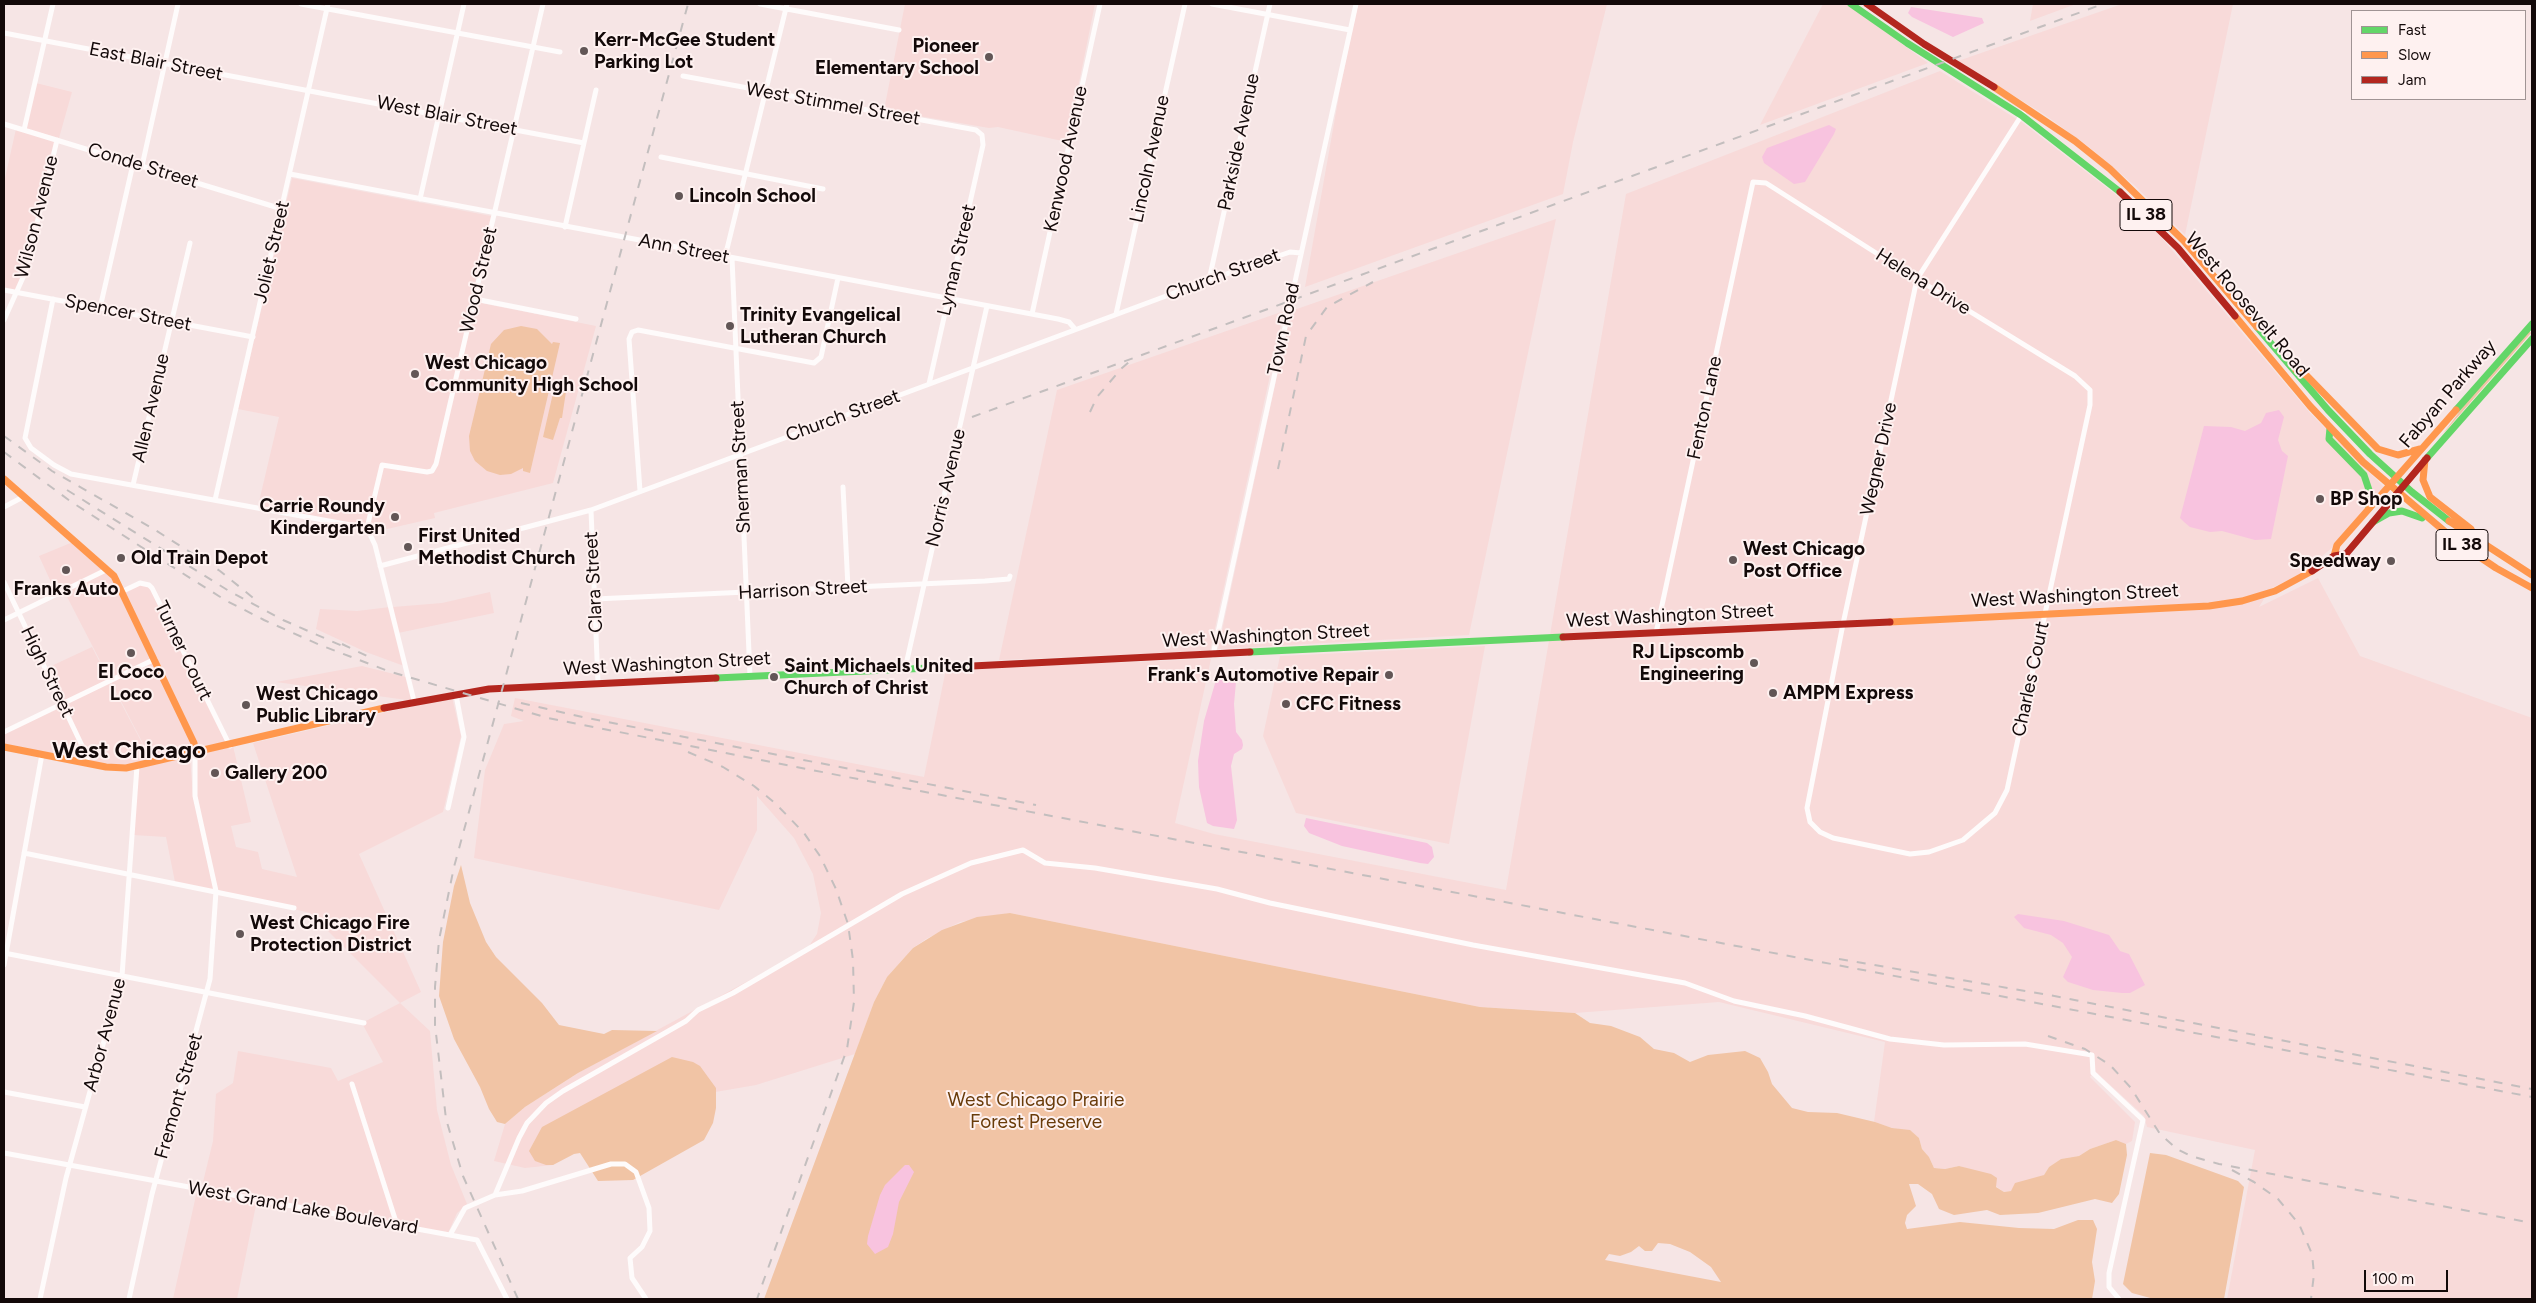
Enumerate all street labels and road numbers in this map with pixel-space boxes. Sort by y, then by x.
street label: East Blair Street [87,38,225,86]
street label: Parkside Avenue [1213,71,1265,213]
street label: West Stimmel Street [744,77,922,131]
street label: Kenwood Avenue [1039,84,1093,234]
street label: West Blair Street [375,91,519,141]
street label: Lincoln Avenue [1125,93,1175,225]
street label: Conde Street [85,138,201,194]
street label: Wilson Avenue [11,153,63,281]
street label: Joliet Street [249,198,295,306]
road number: IL 38 [2120,200,2172,230]
street label: Lyman Street [933,202,981,318]
street label: Wood Street [456,225,502,335]
street label: West Roosevelt Road [2180,228,2314,382]
street label: Ann Street [637,229,731,269]
street label: Church Street [1163,244,1283,306]
street label: Helena Drive [1871,244,1975,320]
street label: Town Road [1263,281,1305,377]
street label: Spencer Street [63,290,193,336]
street label: Fabyan Parkway [2395,335,2501,453]
street label: Allen Avenue [127,351,175,465]
street label: Fenton Lane [1683,354,1727,462]
street label: Church Street [783,385,903,447]
street label: Sherman Street [726,400,756,534]
street label: Wegner Drive [1856,400,1902,518]
street label: Norris Avenue [921,427,971,549]
road number: IL 38 [2436,530,2488,560]
street label: Clara Street [580,531,608,633]
street label: Harrison Street [738,575,868,605]
street label: West Washington Street [1971,579,2179,613]
street label: Turner Court [149,598,217,704]
street label: West Washington Street [1566,599,1774,633]
street label: West Washington Street [1162,619,1370,653]
street label: Charles Court [2008,619,2054,739]
street label: High Street [15,623,79,721]
street label: West Washington Street [563,647,771,681]
street label: Arbor Avenue [79,976,131,1094]
street label: Fremont Street [150,1030,208,1162]
street label: West Grand Lake Boulevard [186,1176,420,1240]

